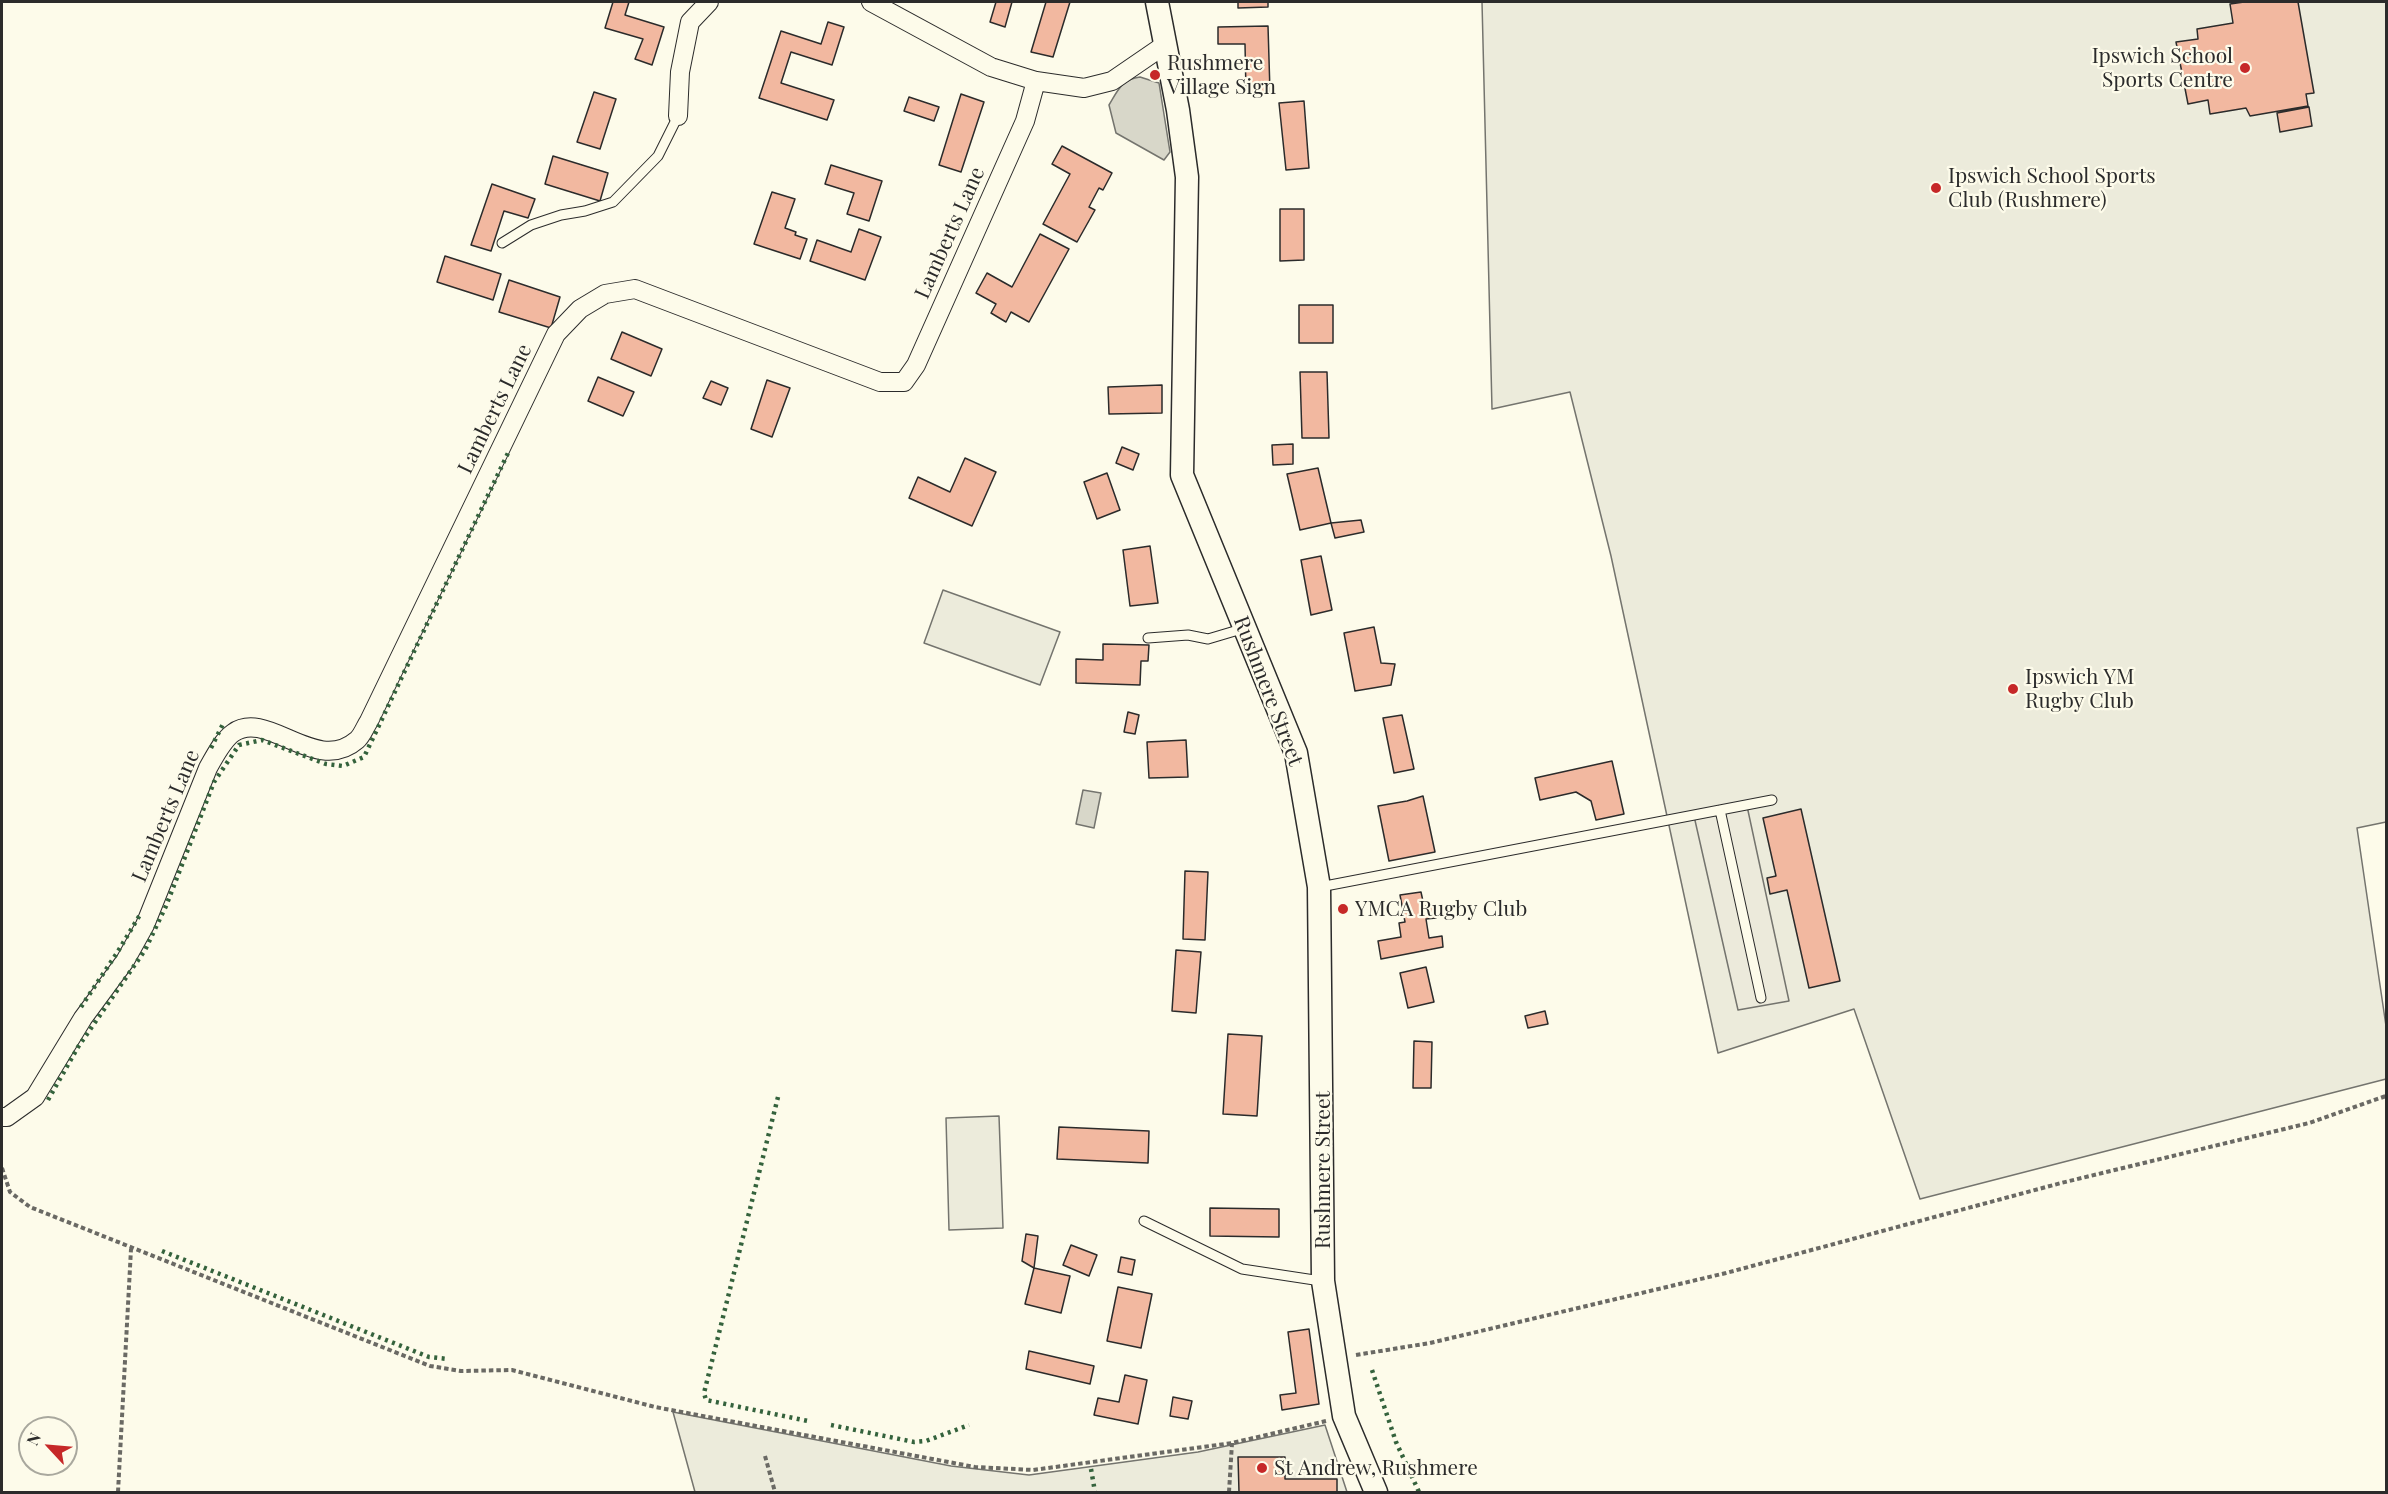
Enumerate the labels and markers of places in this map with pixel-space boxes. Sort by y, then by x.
place label: Ipswich School Sports Centre [2092,43,2233,93]
place label: Rushmere Village Sign [1167,50,1276,100]
marker: Ipswich School Sports Centre [2238,61,2252,75]
marker: Rushmere Village Sign [1148,68,1162,82]
place label: Ipswich School Sports Club (Rushmere) [1948,163,2156,213]
marker: Ipswich School Sports Club (Rushmere) [1929,181,1943,195]
place label: Ipswich YM Rugby Club [2025,664,2134,714]
marker: Ipswich YM Rugby Club [2006,682,2020,696]
place label: YMCA Rugby Club [1355,896,1527,922]
marker: YMCA Rugby Club [1336,902,1350,916]
place label: St Andrew, Rushmere [1274,1455,1478,1481]
marker: St Andrew, Rushmere [1255,1461,1269,1475]

